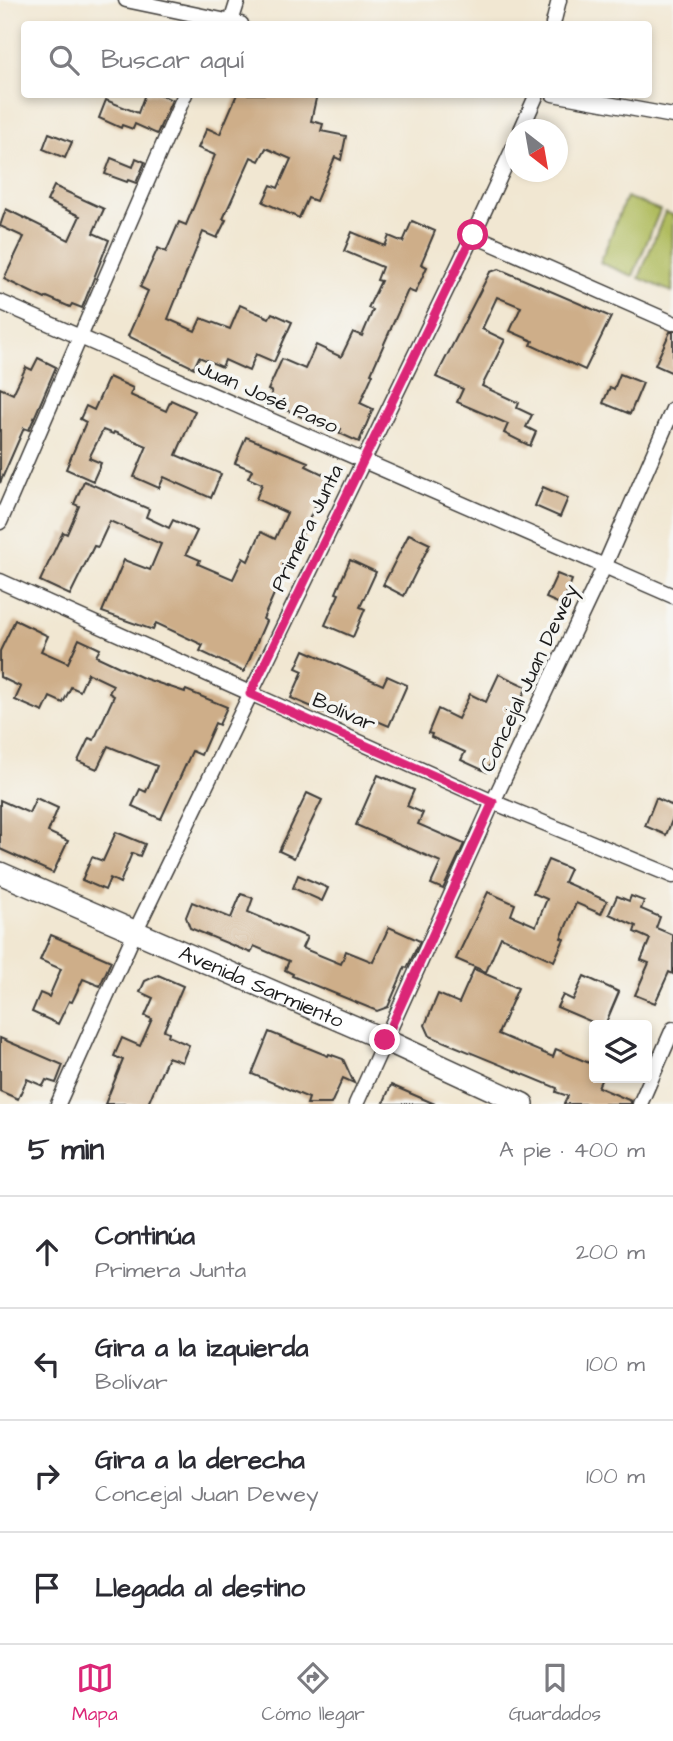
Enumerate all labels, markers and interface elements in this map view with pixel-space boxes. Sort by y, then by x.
search box [21,21,652,98]
icon: search [45,41,83,79]
text: Buscar aquí [101,42,244,78]
north arrow [505,119,568,182]
route start [457,219,488,250]
street label: Juan José Paso [193,353,343,441]
street label: Primera Junta [264,459,350,596]
street label: Concejal Juan Dewey [473,579,587,778]
street label: Bolívar [308,685,381,739]
street label: Avenida Sarmiento [175,938,349,1035]
map controls [589,1020,652,1083]
button: layers [589,1020,652,1083]
route end [369,1024,400,1055]
text: 5 min [28,1129,104,1171]
text: A pie · 400 m [499,1134,645,1166]
text: Continúa [95,1218,195,1254]
icon: ahead [28,1233,66,1271]
text: 200 m [576,1236,645,1268]
text: Primera Junta [95,1254,246,1286]
text: Gira a la izquierda [95,1330,309,1366]
icon: left [28,1345,66,1383]
text: 100 m [586,1348,645,1380]
text: Bolívar [95,1366,168,1398]
text: Gira a la derecha [95,1442,305,1478]
icon: right [28,1457,66,1495]
text: 100 m [586,1460,645,1492]
text: Concejal Juan Dewey [95,1478,319,1510]
icon: arrive [28,1569,66,1607]
text: Llegada al destino [95,1570,305,1606]
tab: Mapa [72,1659,118,1728]
tab: Cómo llegar [261,1659,365,1728]
tab: Guardados [509,1659,601,1728]

